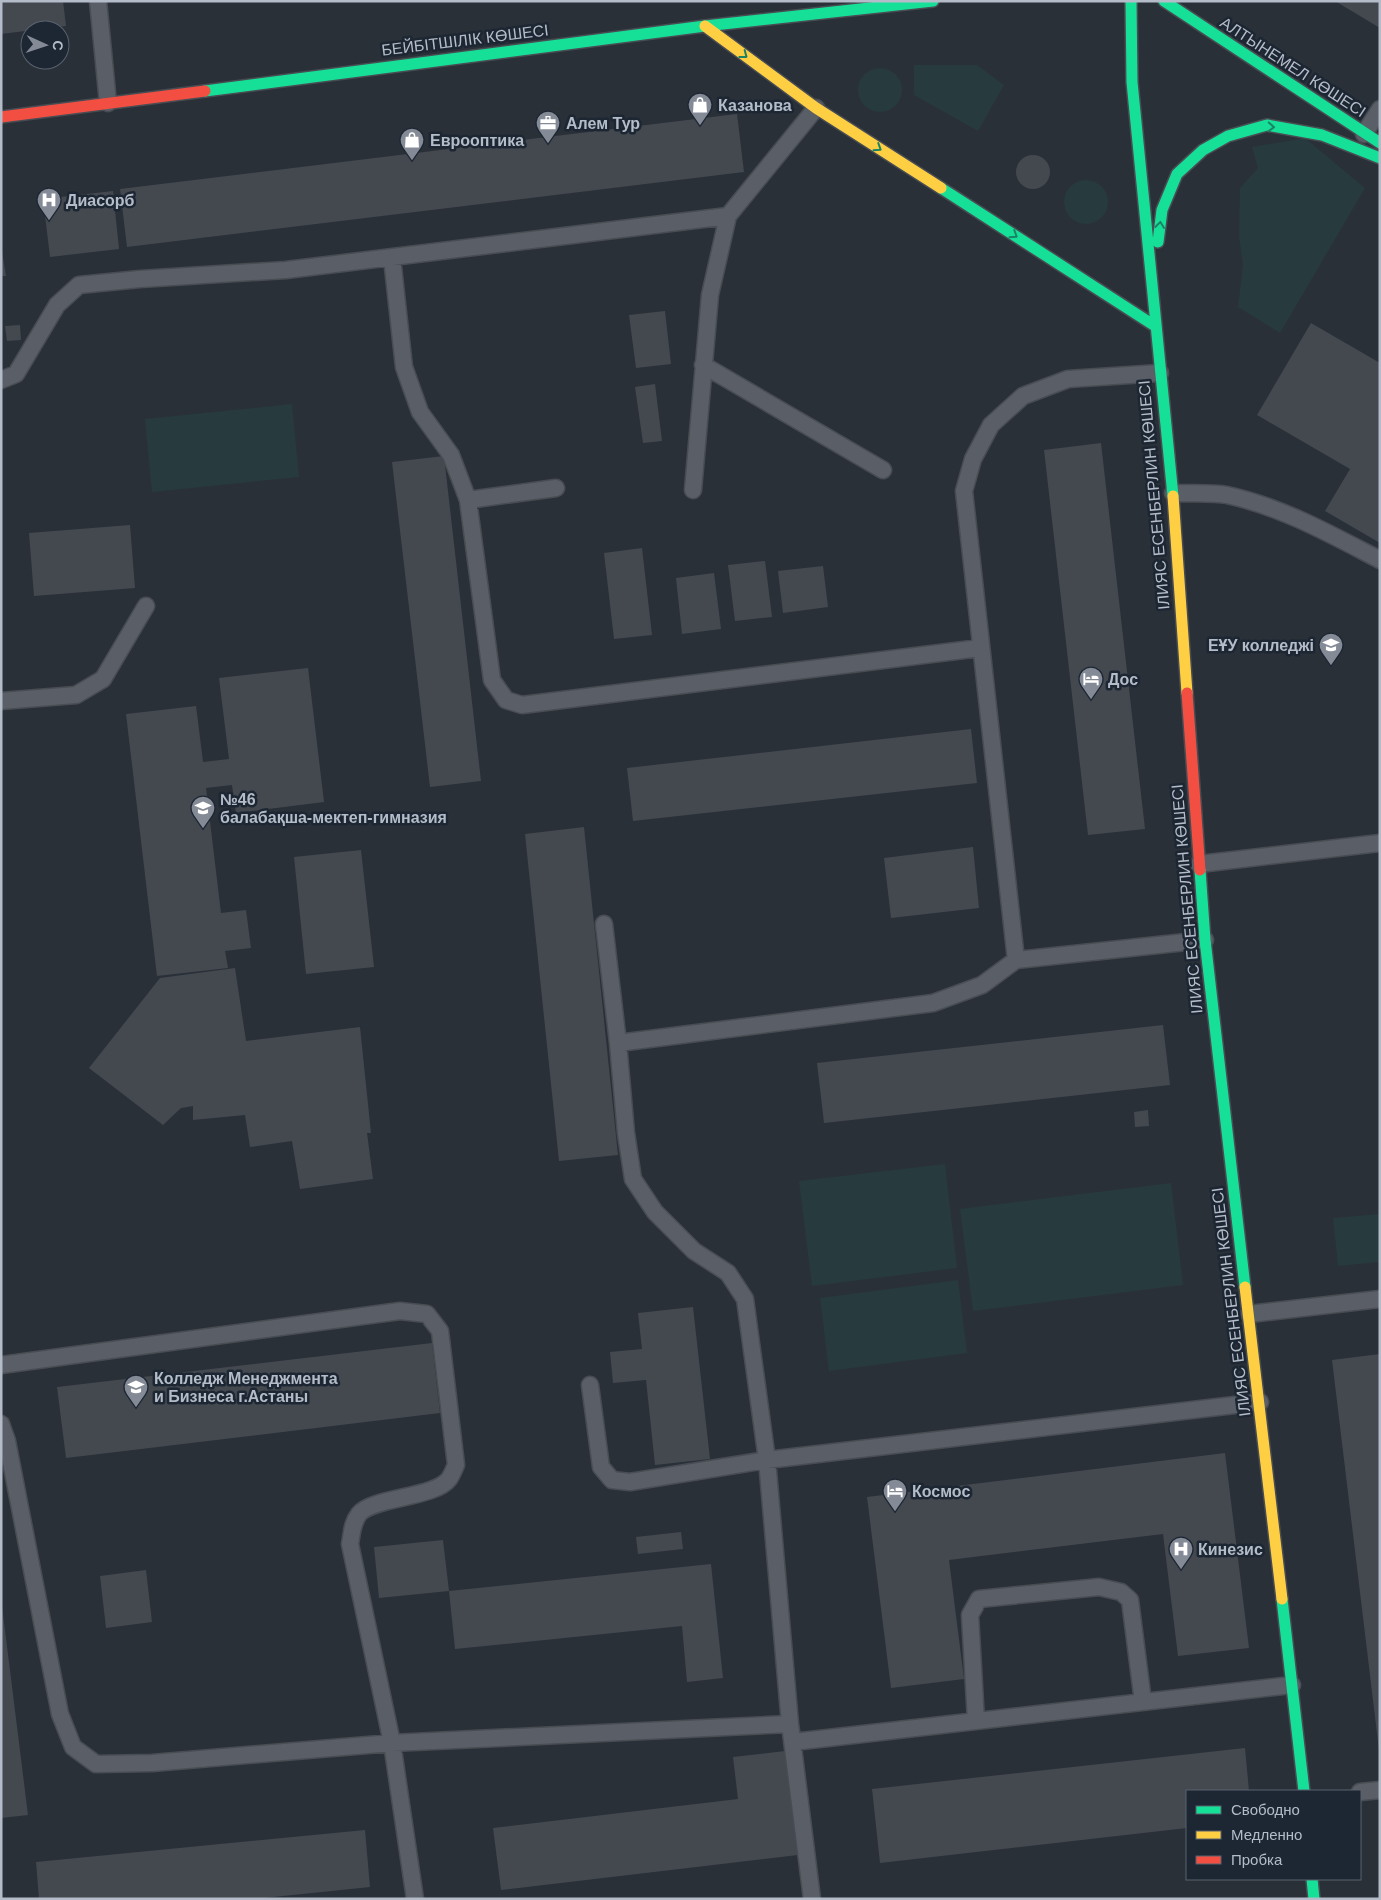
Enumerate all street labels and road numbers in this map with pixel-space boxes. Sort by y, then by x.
street label: АЛТЫНЕМЕЛ КӨШЕСІ [1217,14,1369,120]
street label: БЕЙБІТШІЛІК КӨШЕСІ [380,20,550,59]
street label: ІЛИЯС ЕСЕНБЕРЛИН КӨШЕСІ [1135,379,1173,611]
street label: ІЛИЯС ЕСЕНБЕРЛИН КӨШЕСІ [1168,783,1206,1015]
street label: ІЛИЯС ЕСЕНБЕРЛИН КӨШЕСІ [1209,1187,1253,1417]

